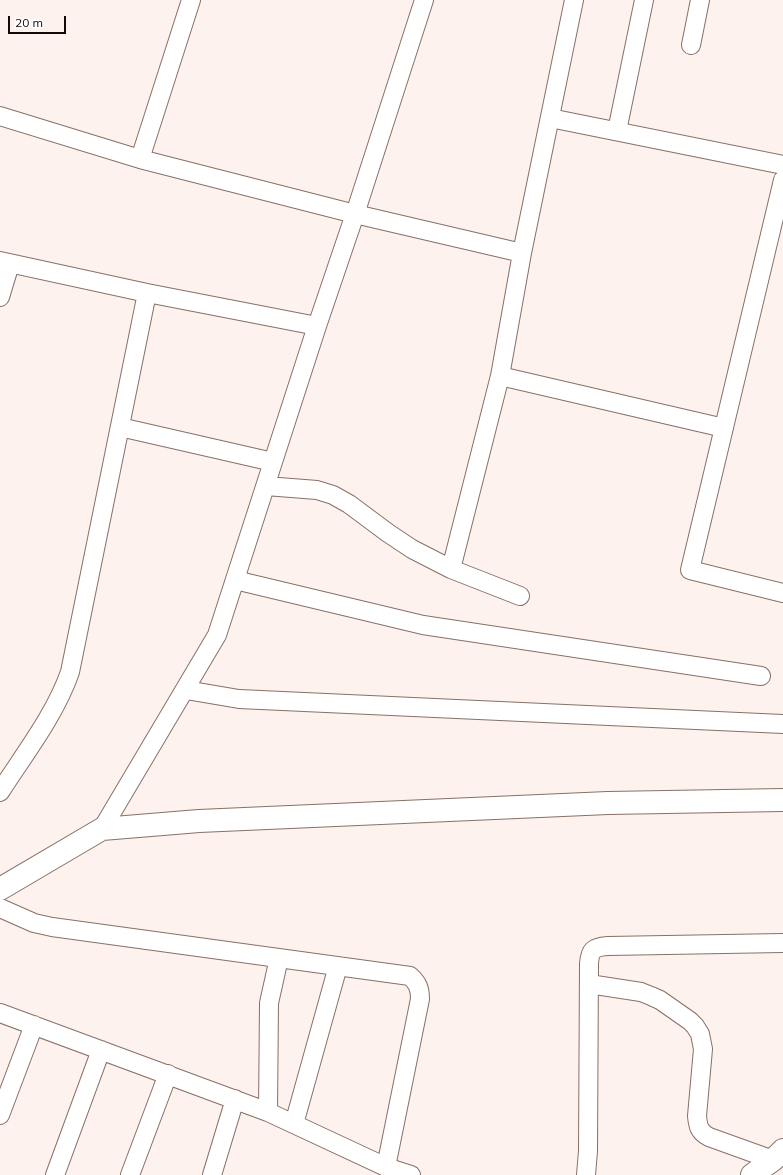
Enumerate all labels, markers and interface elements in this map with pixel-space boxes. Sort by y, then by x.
scale bar [10,8,68,34]
text: 20 m [15,15,43,30]

